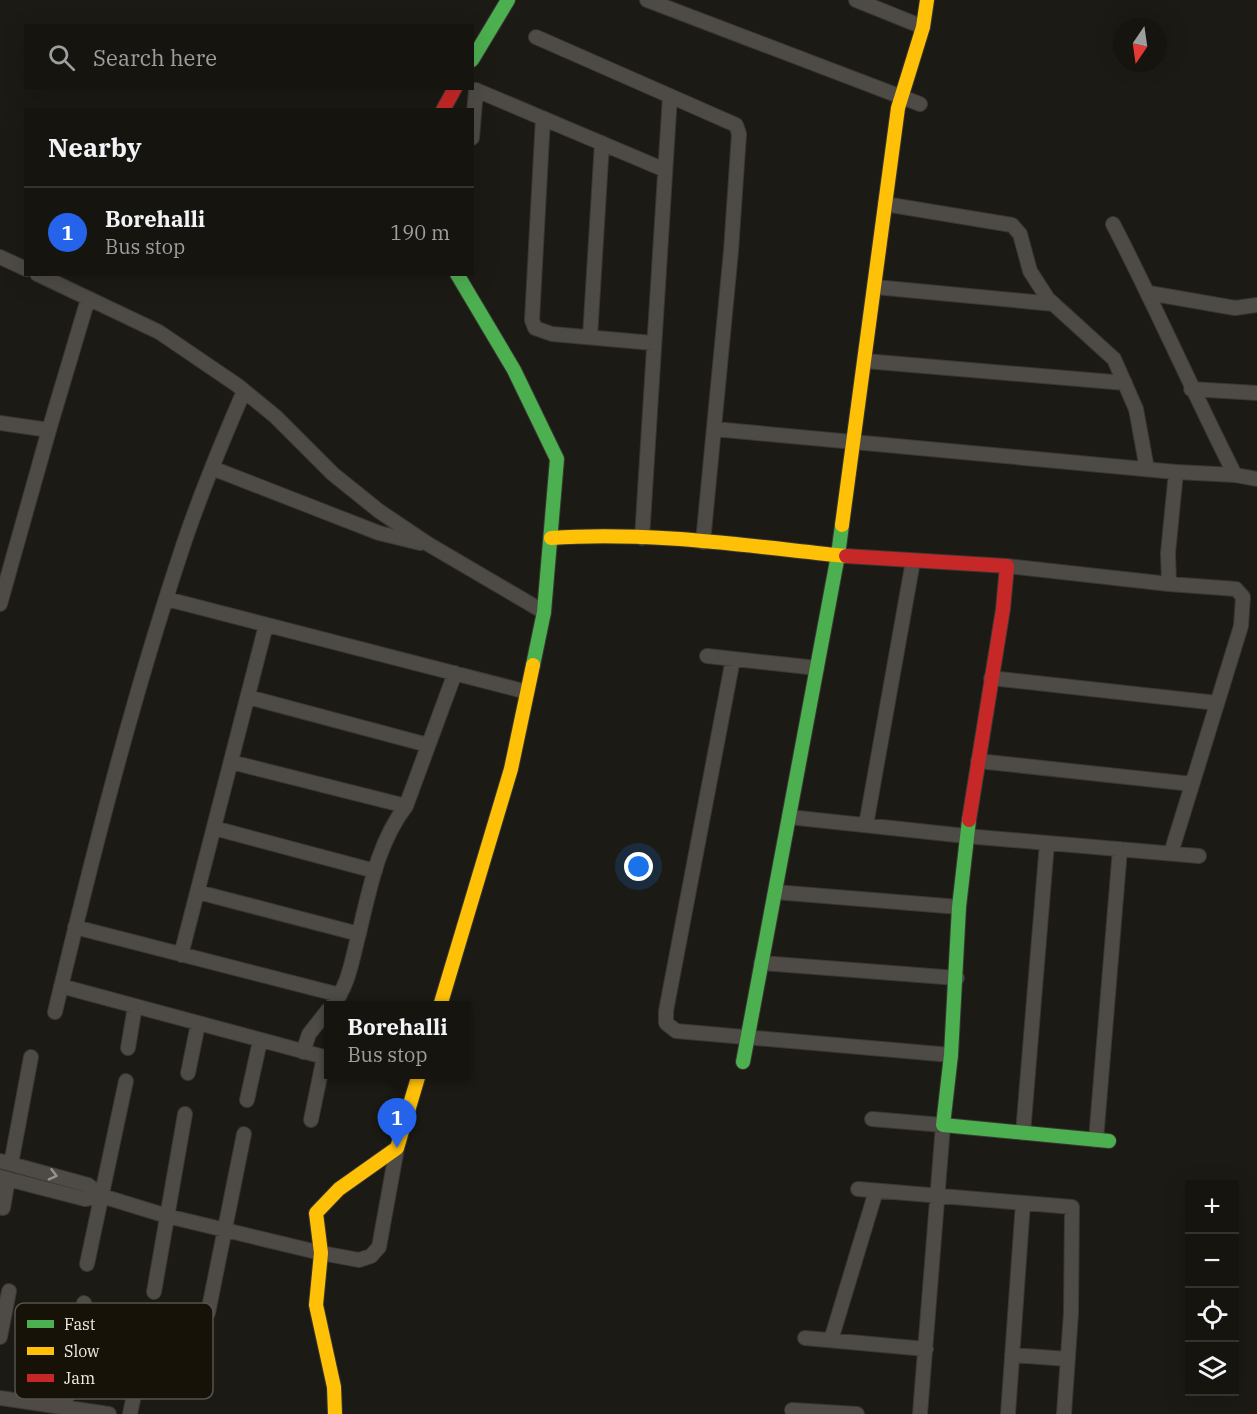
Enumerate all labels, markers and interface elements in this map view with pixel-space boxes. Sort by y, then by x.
north arrow [1113,18,1167,72]
search box [24,24,474,90]
icon: search [45,41,78,74]
text: Search here [93,43,217,72]
text: Nearby [48,130,142,164]
text: Borehalli [105,204,205,233]
text: 1 [62,219,74,246]
text: 190 m [390,219,450,246]
text: Bus stop [105,233,185,260]
your location [624,852,653,881]
popup [324,1001,471,1079]
text: Borehalli [347,1012,448,1041]
text: Bus stop [347,1041,428,1068]
pin: 1 [378,1098,416,1148]
one-way arrow [48,1168,58,1181]
map controls [1185,1180,1239,1396]
button: + [1185,1180,1239,1234]
button: − [1185,1234,1239,1288]
button: locate [1185,1288,1239,1342]
legend [15,1303,213,1399]
text: Fast [64,1314,96,1334]
text: Slow [64,1341,100,1361]
button: layers [1185,1342,1239,1396]
text: Jam [64,1368,95,1388]

